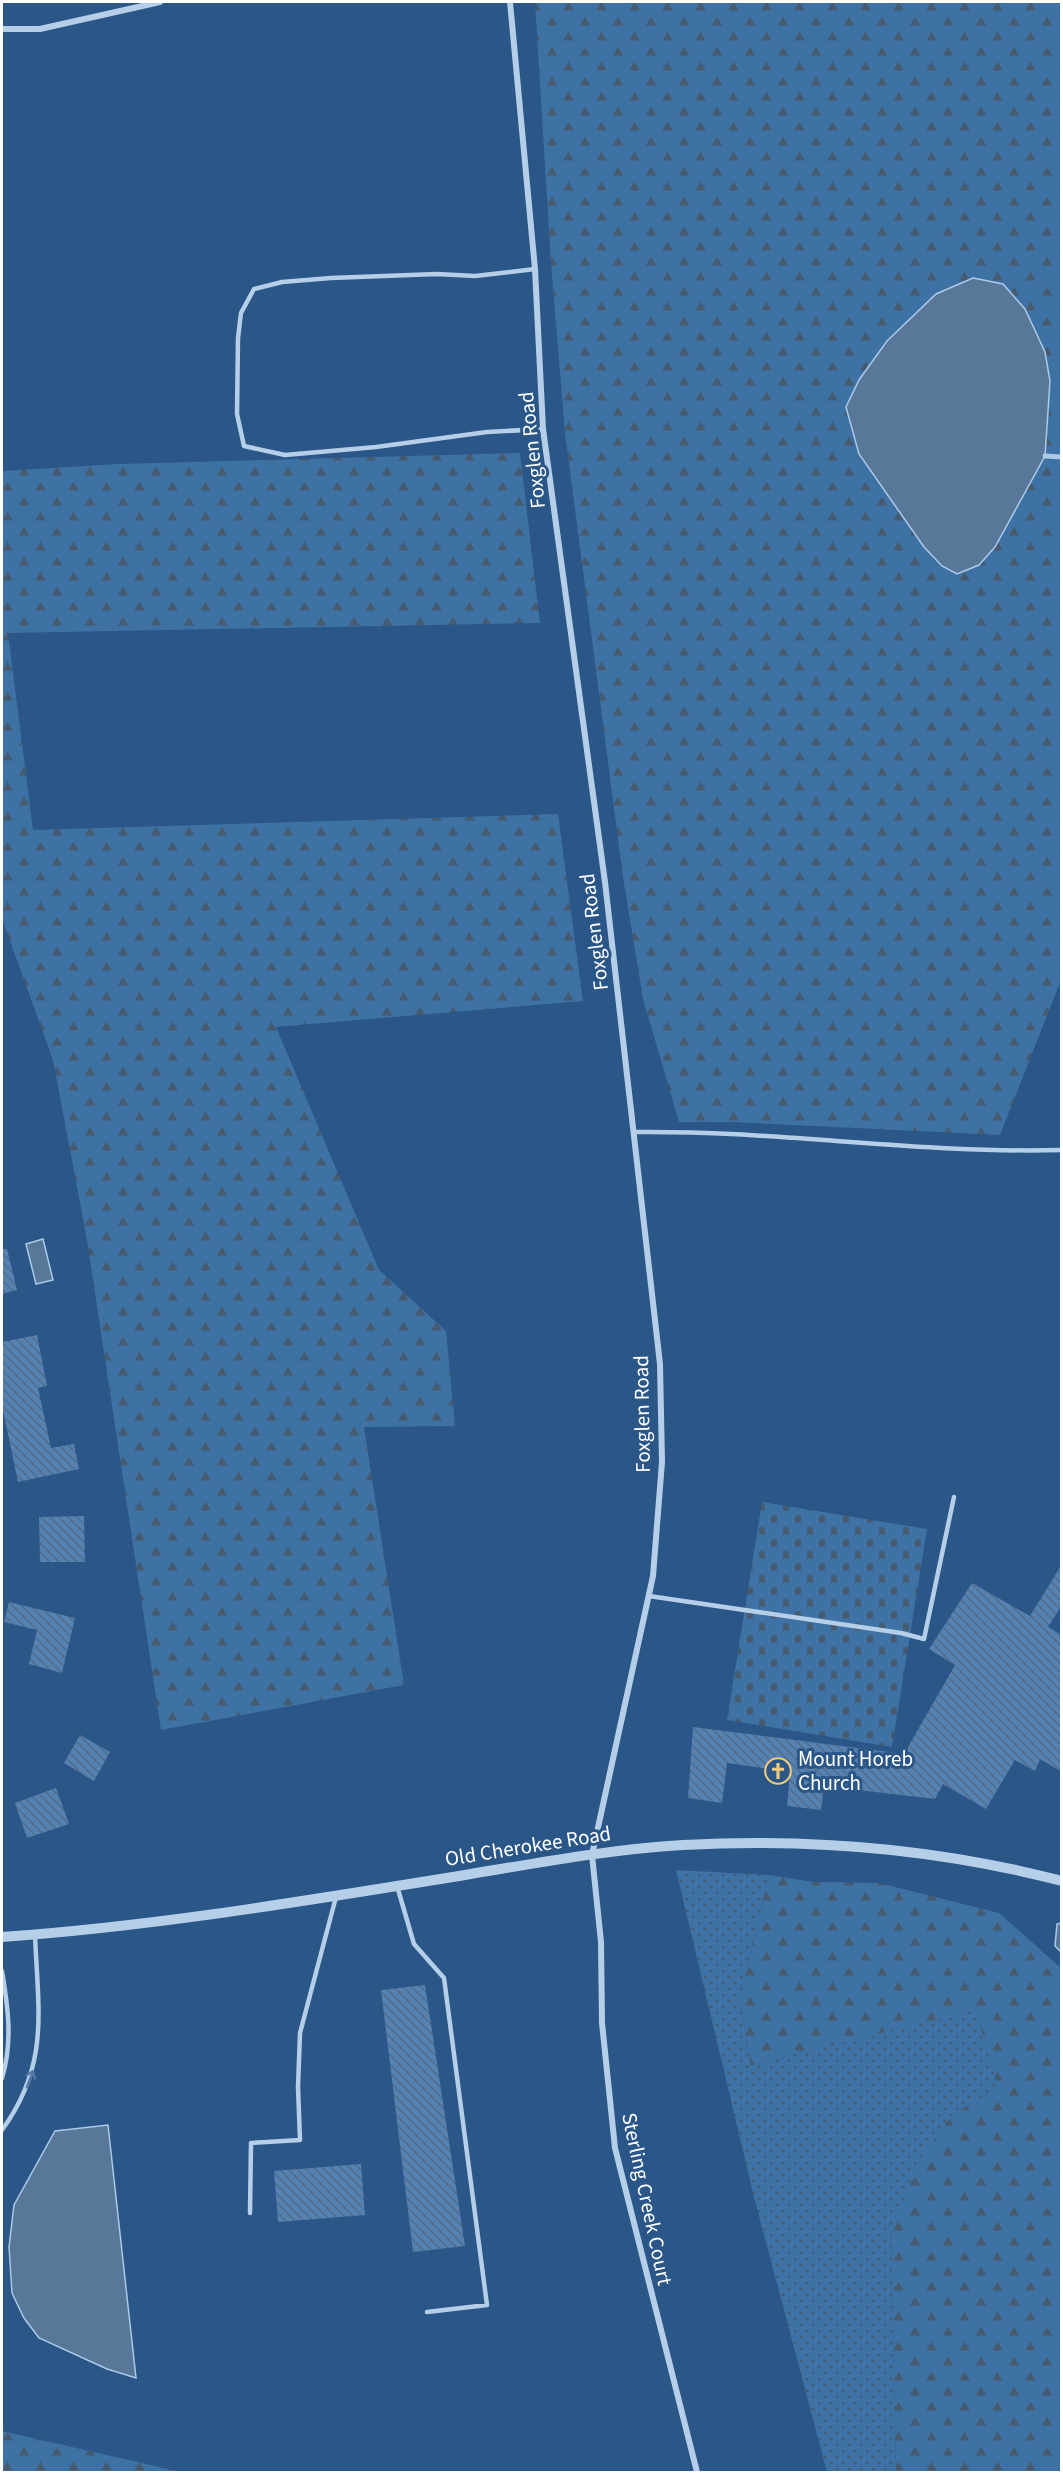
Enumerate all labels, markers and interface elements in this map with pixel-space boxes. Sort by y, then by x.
street label: Foxglen Road [511,390,553,510]
street label: Foxglen Road [572,872,616,992]
street label: Foxglen Road [626,1355,658,1473]
place label: Mount Horeb Church [798,1744,913,1798]
church icon: Mount Horeb Church [763,1756,793,1786]
street label: Old Cherokee Road [443,1818,613,1874]
one-way arrow [25,2070,36,2088]
street label: Sterling Creek Court [614,2110,680,2288]

